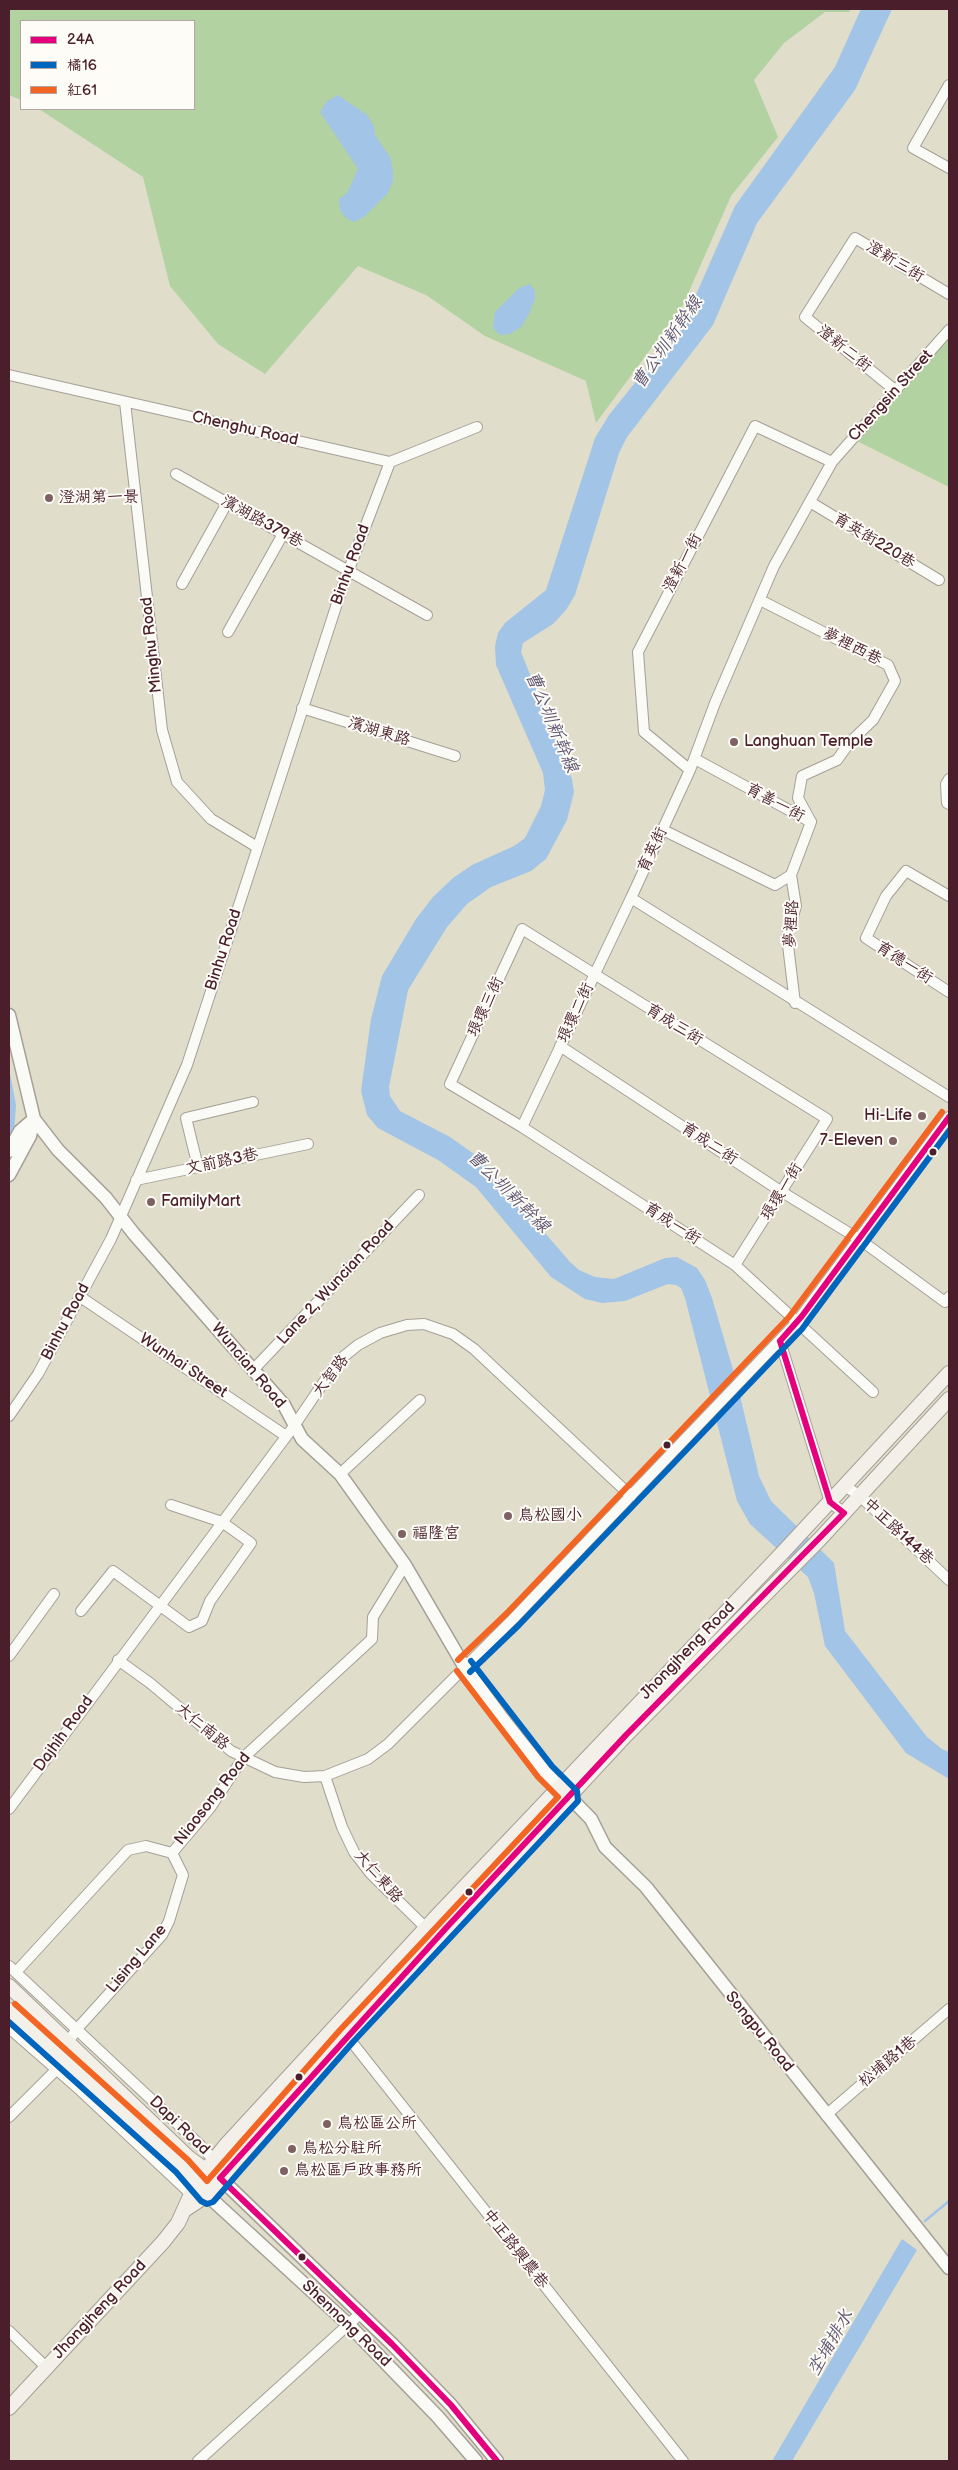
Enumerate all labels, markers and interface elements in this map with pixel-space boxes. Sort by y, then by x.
legend [20,20,195,110]
text: 24A [67,30,94,49]
text: 橘16 [67,56,97,75]
text: 紅61 [67,81,97,100]
street label: 澄新三街 [863,237,927,287]
water label: 曹公圳新幹線 [628,293,708,393]
street label: 澄新二街 [813,321,875,377]
street label: Chengsin Street [845,346,937,446]
street label: Chenghu Road [190,407,300,451]
place label: 澄湖第一景 [59,488,139,508]
marker: 澄湖第一景 [43,492,55,504]
street label: 濱湖路379巷 [218,492,306,552]
street label: 育英街220巷 [830,509,918,573]
street label: Binhu Road [328,522,374,608]
street label: 澄新一街 [660,530,706,596]
street label: Minghu Road [137,596,167,694]
street label: 夢裡西巷 [819,624,885,670]
water label: 曹公圳新幹線 [520,668,582,776]
street label: 濱湖東路 [346,713,412,751]
place label: Langhuan Temple [744,732,873,752]
marker: Langhuan Temple [728,736,740,748]
street label: 育善一街 [742,780,808,826]
street label: 育英街 [634,824,672,876]
street label: 夢裡路 [781,899,803,949]
street label: Binhu Road [202,907,246,993]
street label: 育德一街 [872,938,936,988]
street label: 琅環三街 [464,974,508,1040]
street label: 琅環二街 [554,980,598,1046]
street label: 育成三街 [642,1000,706,1050]
place label: Hi-Life [864,1106,912,1126]
marker: Hi-Life [916,1110,928,1122]
street label: 育成二街 [677,1119,741,1169]
place label: 7-Eleven [820,1131,883,1151]
marker: 7-Eleven [887,1135,899,1147]
street label: 文前路3巷 [184,1145,260,1179]
water label: 曹公圳新幹線 [462,1146,554,1238]
unlabelled marker [928,1147,938,1157]
street label: 琅環一街 [757,1160,807,1224]
place label: FamilyMart [161,1192,241,1212]
marker: FamilyMart [145,1196,157,1208]
street label: 育成一街 [640,1199,704,1249]
street label: Lane 2, Wuncian Road [273,1217,399,1349]
street label: Binhu Road [38,1280,94,1364]
street label: Wuncian Road [207,1319,289,1413]
street label: Wunhai Street [135,1330,231,1402]
street label: 大智路 [309,1351,353,1401]
unlabelled marker [662,1440,672,1450]
street label: 中正路144巷 [859,1494,937,1570]
place label: 鳥松國小 [518,1506,582,1526]
marker: 鳥松國小 [502,1510,514,1522]
place label: 福隆宮 [412,1524,460,1544]
marker: 福隆宮 [396,1528,408,1540]
street label: Jhongjheng Road [637,1598,739,1704]
street label: Dajhih Road [30,1692,98,1776]
street label: 大仁南路 [171,1699,233,1755]
street label: Niaosong Road [171,1749,255,1849]
street label: 大仁東路 [350,1847,406,1907]
unlabelled marker [464,1887,474,1897]
street label: Lising Lane [103,1921,171,1997]
street label: Songpu Road [721,1988,797,2076]
street label: 松埔路1巷 [855,2032,921,2092]
unlabelled marker [294,2072,304,2082]
street label: Dapi Road [145,2093,213,2159]
place label: 鳥松區公所 [337,2114,417,2134]
marker: 鳥松區公所 [321,2118,333,2130]
place label: 鳥松分駐所 [302,2139,382,2159]
marker: 鳥松分駐所 [286,2143,298,2155]
place label: 鳥松區戶政事務所 [294,2161,422,2181]
marker: 鳥松區戶政事務所 [278,2165,290,2177]
street label: 中正路興農巷 [478,2205,552,2293]
unlabelled marker [297,2252,307,2262]
street label: Jhongjheng Road [49,2257,151,2363]
street label: Shennong Road [297,2277,395,2371]
water label: 坔埔排水 [804,2306,858,2380]

